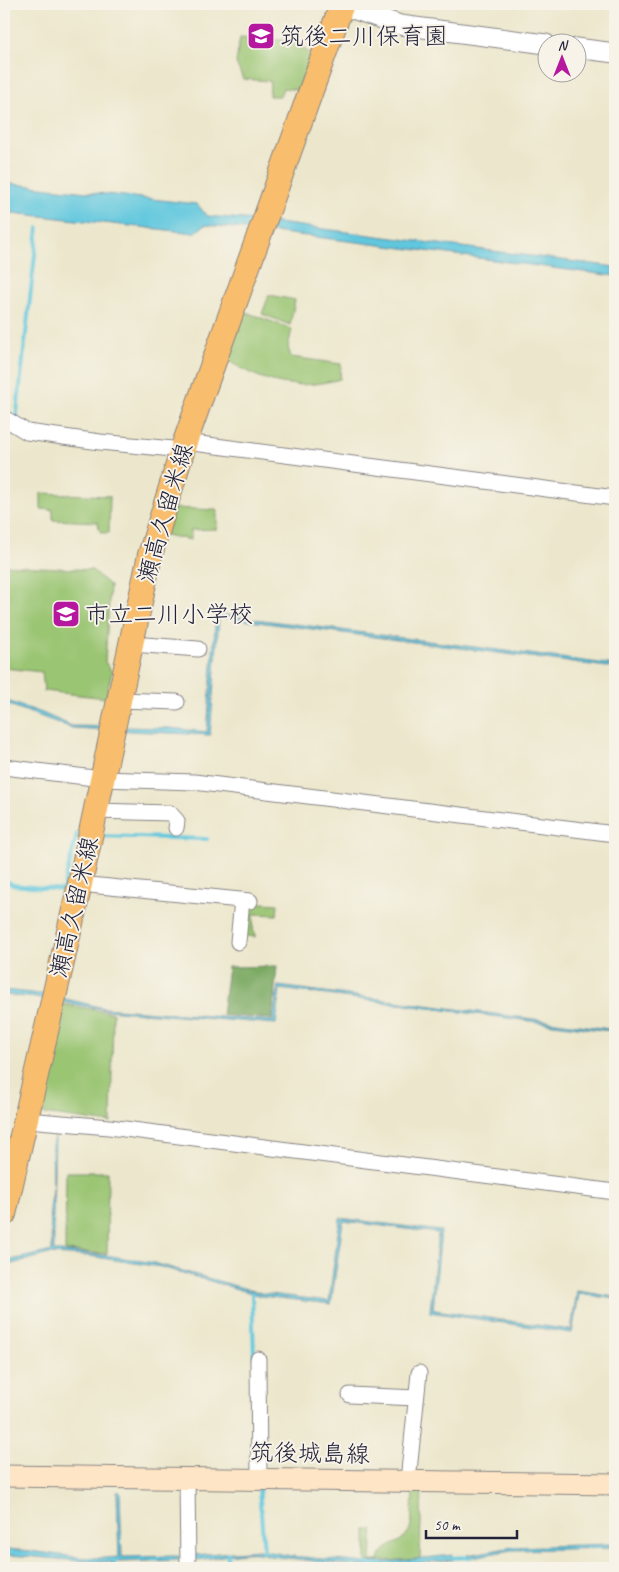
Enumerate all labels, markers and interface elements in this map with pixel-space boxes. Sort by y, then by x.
school or university icon: 筑後二川保育園 [246,21,276,51]
place label: 筑後二川保育園 [280,21,448,51]
north arrow [536,32,586,82]
text: N [558,37,569,54]
street label: 瀬高久留米線 [131,440,199,586]
school or university icon: 市立二川小学校 [51,599,81,629]
place label: 市立二川小学校 [85,599,253,629]
street label: 瀬高久留米線 [43,833,105,981]
street label: 筑後城島線 [250,1437,370,1469]
scale bar [426,1507,518,1539]
text: 50 m [434,1516,461,1535]

